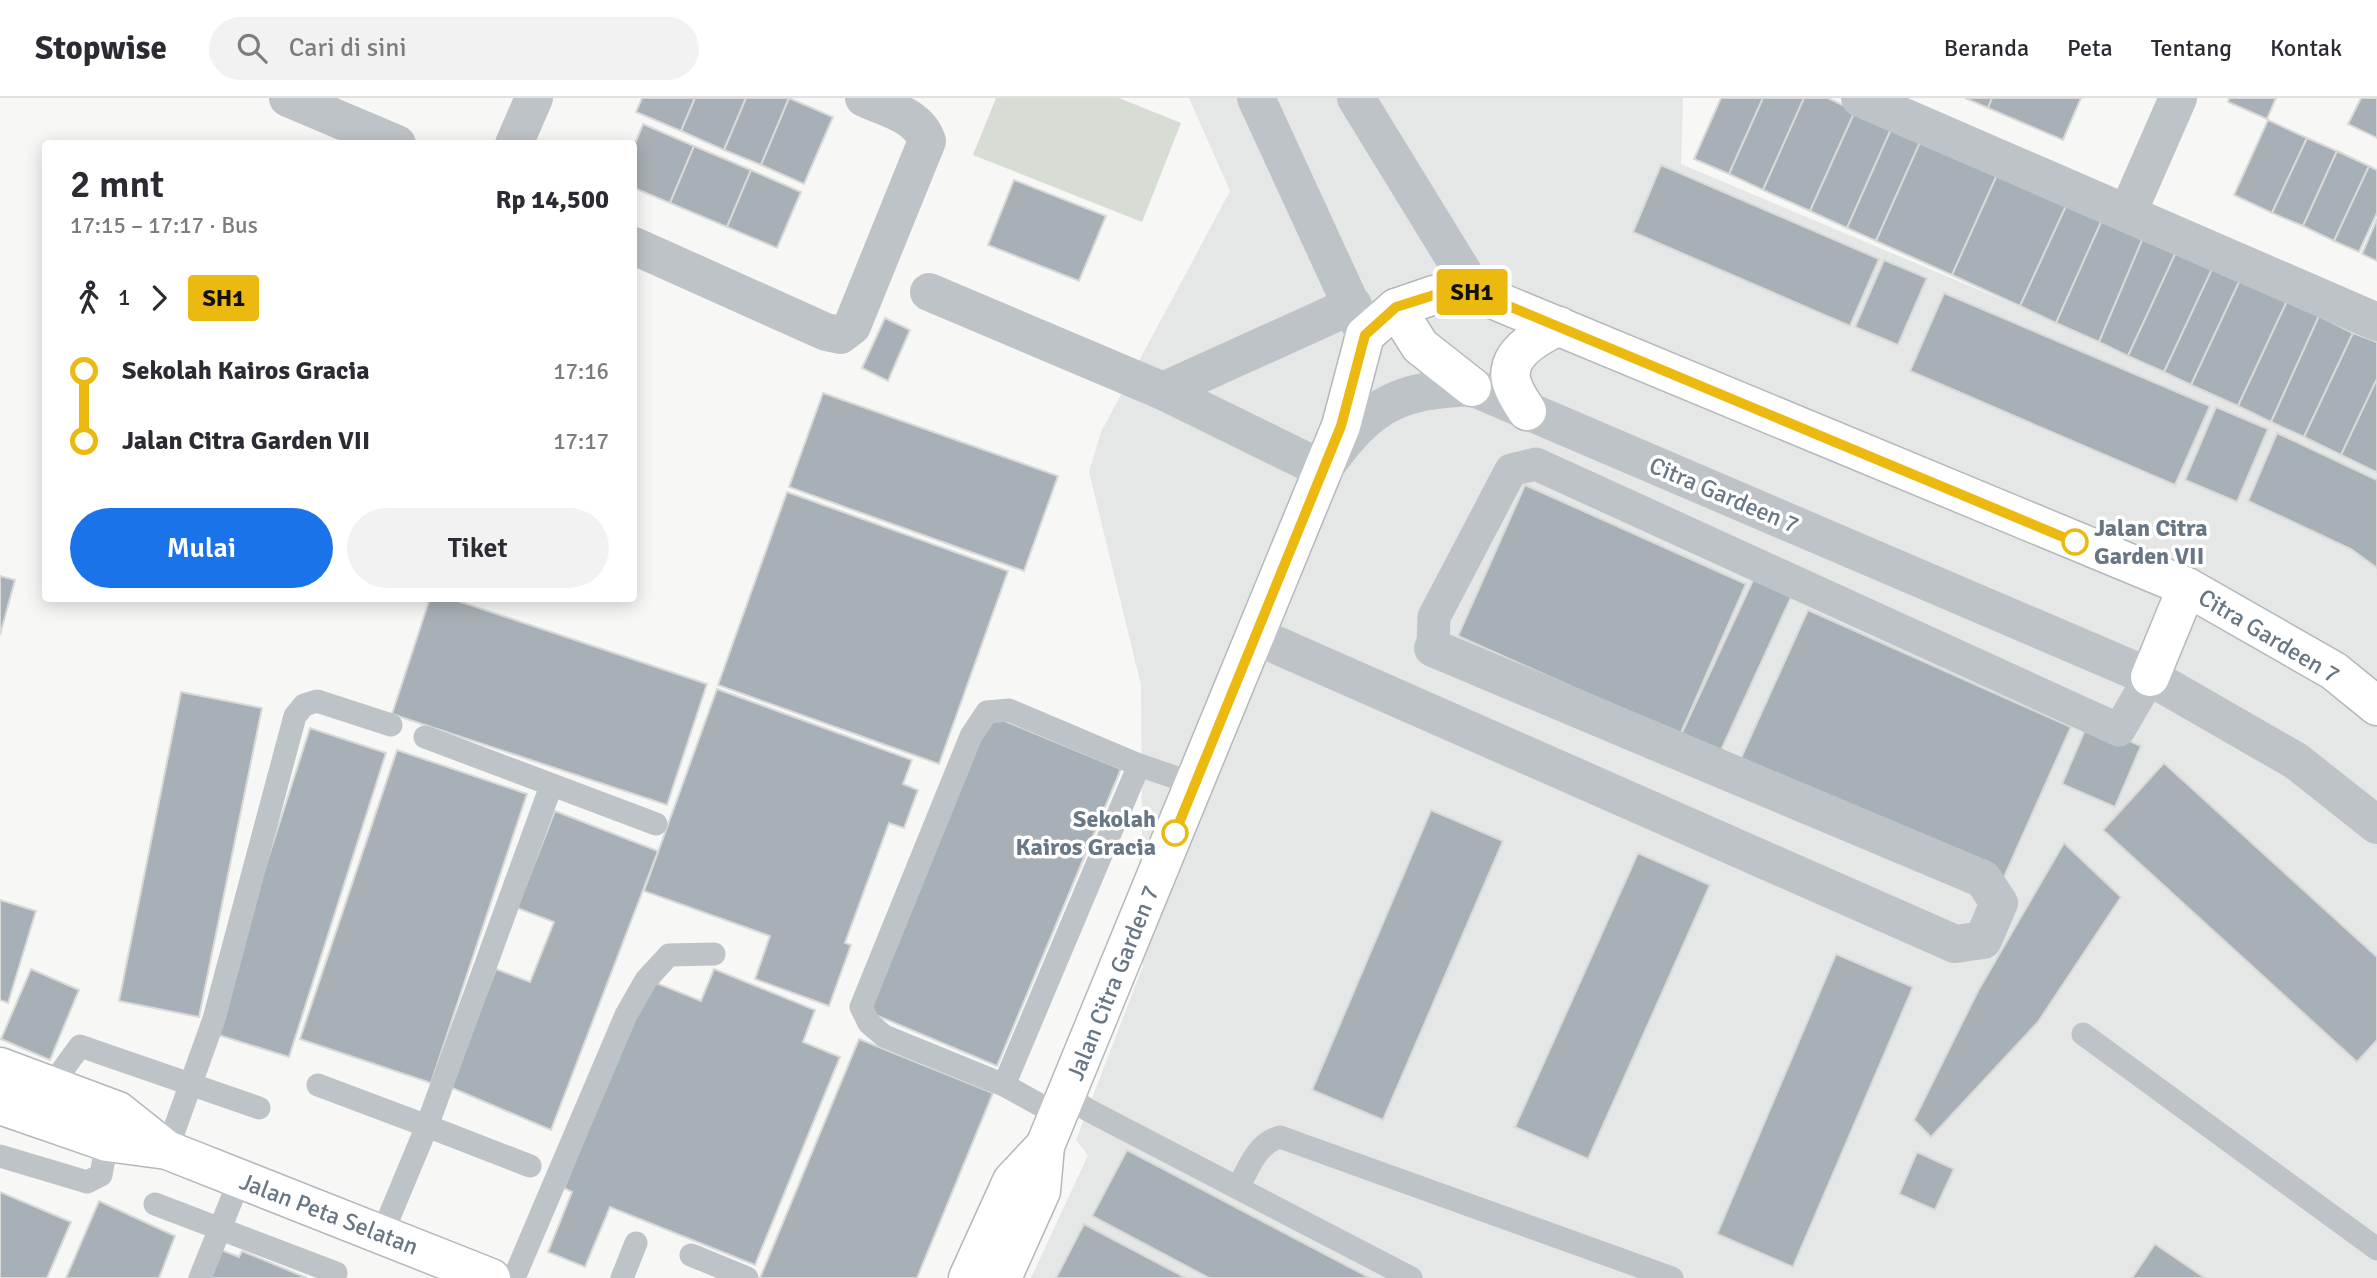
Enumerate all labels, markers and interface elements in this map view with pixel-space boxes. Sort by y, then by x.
search box [209,17,699,80]
text: Stopwise [35,28,167,69]
icon: search [233,29,271,67]
text: Cari di sini [289,32,407,64]
text: Beranda [1944,33,2029,63]
text: Peta [2067,33,2113,63]
text: Tentang [2151,33,2232,63]
text: Kontak [2270,33,2342,63]
text: 2 mnt [70,161,164,208]
text: Rp 14,500 [495,184,609,216]
text: 17:15 – 17:17 · Bus [70,211,258,240]
line badge: SH1 [1432,269,1512,315]
text: SH1 [1451,277,1493,307]
icon: walk [70,279,108,317]
icon: forward [140,279,178,317]
text: 1 [118,283,130,312]
text: SH1 [202,283,245,313]
text: Sekolah Kairos Gracia [122,355,370,387]
text: 17:16 [553,357,609,386]
text: Jalan Citra Garden VII [122,425,370,457]
text: 17:17 [553,427,609,456]
street label: Citra Gardeen 7 [1645,450,1803,540]
button: Mulai [70,508,333,588]
button: Tiket [347,508,609,588]
place label: Jalan Citra Garden VII [2094,513,2208,571]
marker: Jalan Citra Garden VII [2062,529,2088,555]
street label: Citra Gardeen 7 [2193,582,2345,690]
place label: Sekolah Kairos Gracia [1016,804,1156,862]
marker: Sekolah Kairos Gracia [1162,820,1188,846]
street label: Jalan Citra Garden 7 [1060,881,1166,1085]
street label: Jalan Peta Selatan [236,1166,422,1262]

